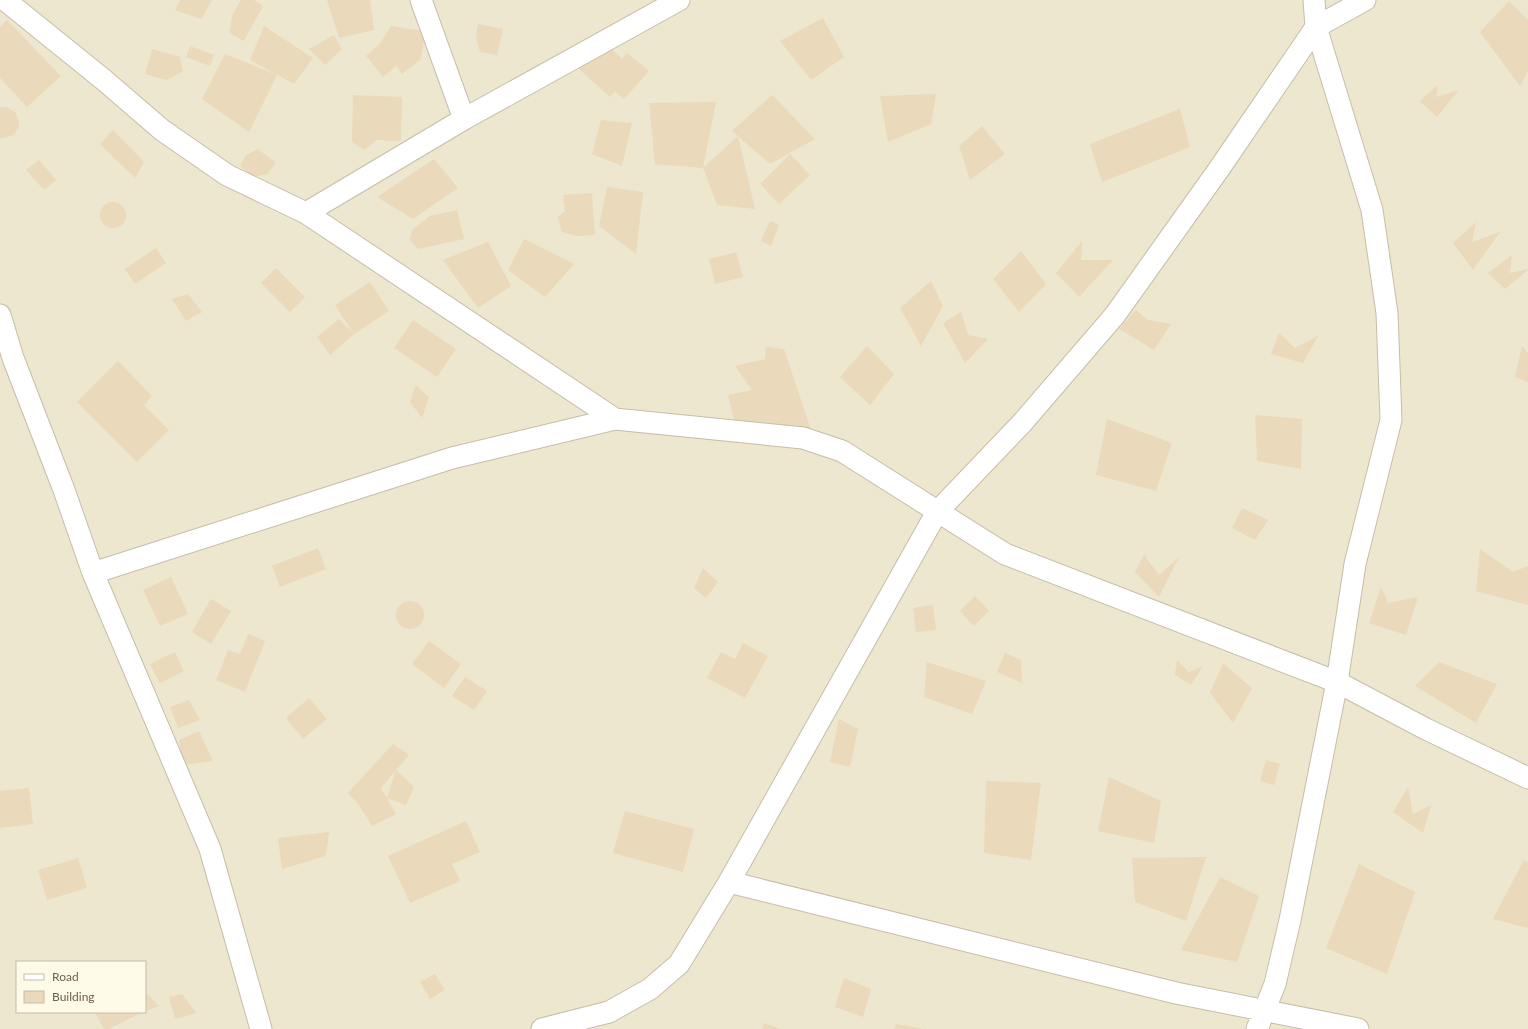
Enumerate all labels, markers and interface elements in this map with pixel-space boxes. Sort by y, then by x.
legend [16,961,146,1013]
text: Road [52,969,79,984]
text: Building [52,989,95,1004]

